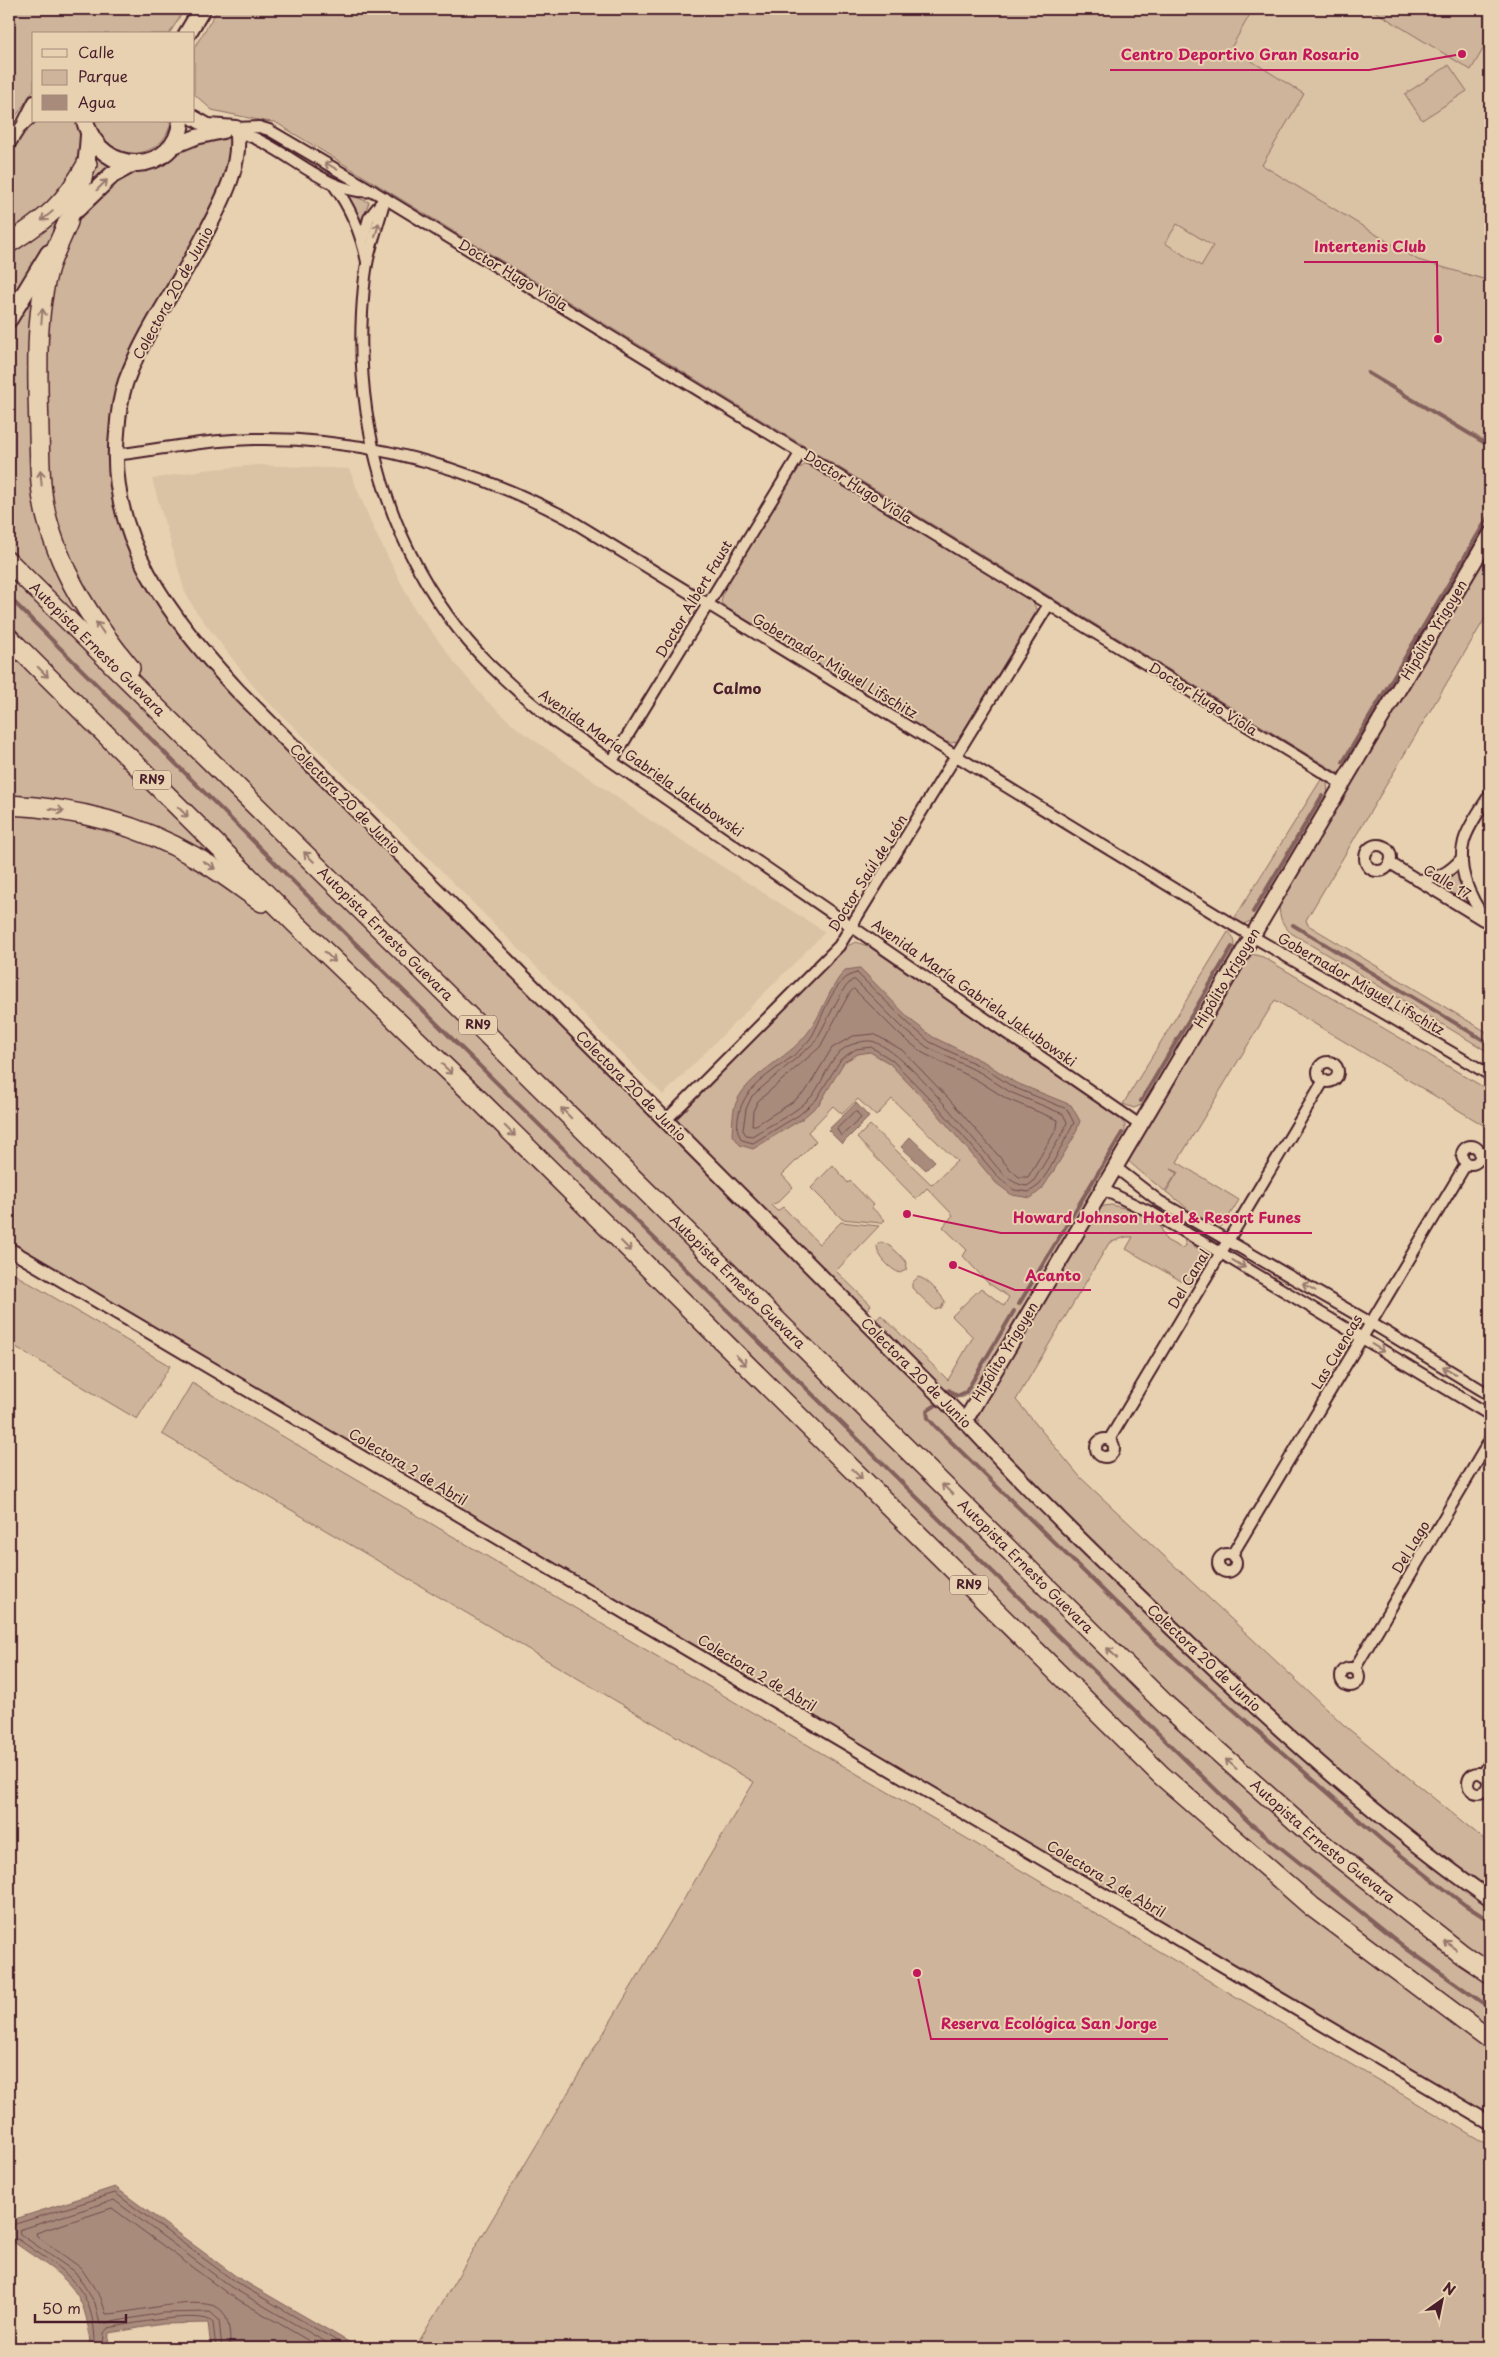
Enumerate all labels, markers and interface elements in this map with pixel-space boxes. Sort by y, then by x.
legend [32,32,195,122]
text: Calle [78,40,115,63]
callout: Centro Deportivo Gran Rosario [1110,40,1369,70]
text: Centro Deportivo Gran Rosario [1121,42,1359,65]
text: Parque [78,64,128,87]
text: Agua [78,90,116,113]
one-way arrow [325,161,339,171]
one-way arrow [96,179,108,191]
one-way arrow [41,211,54,222]
street label: Colectora 20 de Junio [127,222,218,363]
one-way arrow [372,223,382,239]
callout: Intertenis Club [1304,232,1437,262]
street label: Doctor Hugo Viola [454,233,572,316]
text: Intertenis Club [1314,234,1426,257]
one-way arrow [37,308,46,324]
street label: Doctor Hugo Viola [800,445,917,529]
one-way arrow [36,471,46,487]
street label: Doctor Albert Faust [650,536,737,661]
street label: Hipólito Yrigoyen [1395,576,1472,684]
street label: Autopista Ernesto Guevara [25,577,170,721]
street label: Gobernador Miguel Lifschitz [749,608,922,723]
one-way arrow [95,621,105,635]
street label: Doctor Hugo Viola [1145,657,1262,741]
one-way arrow [37,666,49,678]
district label: Calmo [713,676,761,699]
street label: Avenida María Gabriela Jakubowski [535,684,748,842]
street label: Colectora 20 de Junio [285,738,406,859]
road number: RN9 [133,770,171,790]
one-way arrow [49,805,65,815]
one-way arrow [177,805,189,818]
street label: Doctor Saúl de León [823,810,912,936]
one-way arrow [303,851,315,863]
street label: Calle 17 [1419,859,1476,904]
one-way arrow [201,861,215,871]
street label: Autopista Ernesto Guevara [313,862,458,1005]
street label: Avenida María Gabriela Jakubowski [868,914,1081,1072]
street label: Hipólito Yrigoyen [1188,924,1265,1032]
street label: Gobernador Miguel Lifschitz [1274,927,1449,1040]
one-way arrow [324,951,336,963]
road number: RN9 [459,1016,497,1034]
street label: Colectora 20 de Junio [571,1025,692,1146]
one-way arrow [441,1063,453,1076]
one-way arrow [560,1107,573,1119]
one-way arrow [504,1125,516,1137]
callout: Howard Johnson Hotel & Resort Funes [1001,1203,1312,1233]
text: Howard Johnson Hotel & Resort Funes [1013,1205,1301,1228]
street label: Autopista Ernesto Guevara [665,1209,811,1353]
one-way arrow [620,1240,632,1252]
street label: Del Canal [1163,1245,1215,1312]
one-way arrow [1232,1259,1246,1269]
callout: Acanto [1015,1260,1091,1290]
text: Acanto [1025,1263,1081,1286]
one-way arrow [1302,1282,1316,1292]
street label: Hipólito Yrigoyen [966,1298,1043,1406]
street label: Las Cuencas [1306,1310,1367,1393]
street label: Colectora 20 de Junio [856,1312,977,1433]
one-way arrow [1371,1343,1385,1353]
one-way arrow [735,1354,748,1366]
one-way arrow [1442,1365,1456,1375]
street label: Colectora 2 de Abril [345,1423,472,1510]
one-way arrow [851,1468,863,1481]
one-way arrow [941,1483,953,1495]
street label: Autopista Ernesto Guevara [953,1494,1099,1638]
street label: Del Lago [1387,1516,1435,1577]
road number: RN9 [950,1576,988,1594]
street label: Colectora 20 de Junio [1143,1599,1266,1716]
street label: Colectora 2 de Abril [694,1629,821,1716]
one-way arrow [1106,1647,1118,1659]
one-way arrow [1224,1758,1237,1770]
street label: Autopista Ernesto Guevara [1246,1774,1400,1908]
street label: Colectora 2 de Abril [1043,1835,1170,1922]
one-way arrow [1444,1940,1457,1951]
callout: Reserva Ecológica San Jorge [931,2009,1168,2039]
text: Reserva Ecológica San Jorge [941,2011,1157,2034]
north arrow [1416,2274,1466,2324]
text: N [1439,2277,1460,2301]
scale bar [35,2292,126,2324]
text: 50 m [42,2296,81,2319]

